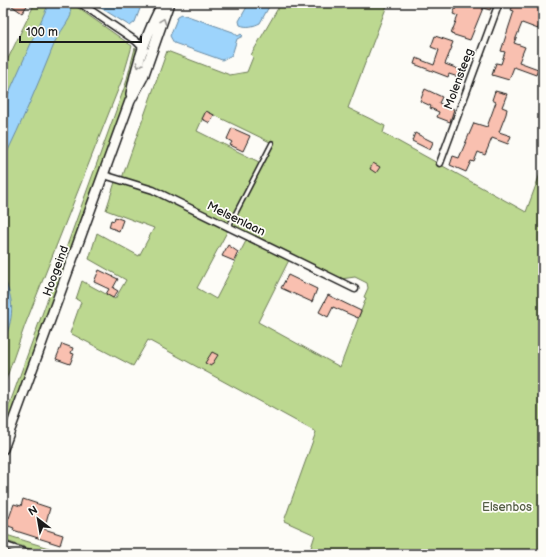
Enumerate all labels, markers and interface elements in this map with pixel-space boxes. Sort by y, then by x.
scale bar [20,18,141,44]
one-way arrow [159,18,167,25]
text: 100 m [26,25,58,40]
street label: Molensteeg [441,46,477,112]
one-way arrow [135,61,143,68]
street label: Melsenlaan [204,198,268,240]
street label: Hoogeind [40,243,72,298]
north arrow [18,499,58,539]
park label: Elsenbos [482,500,532,515]
text: N [26,503,40,519]

